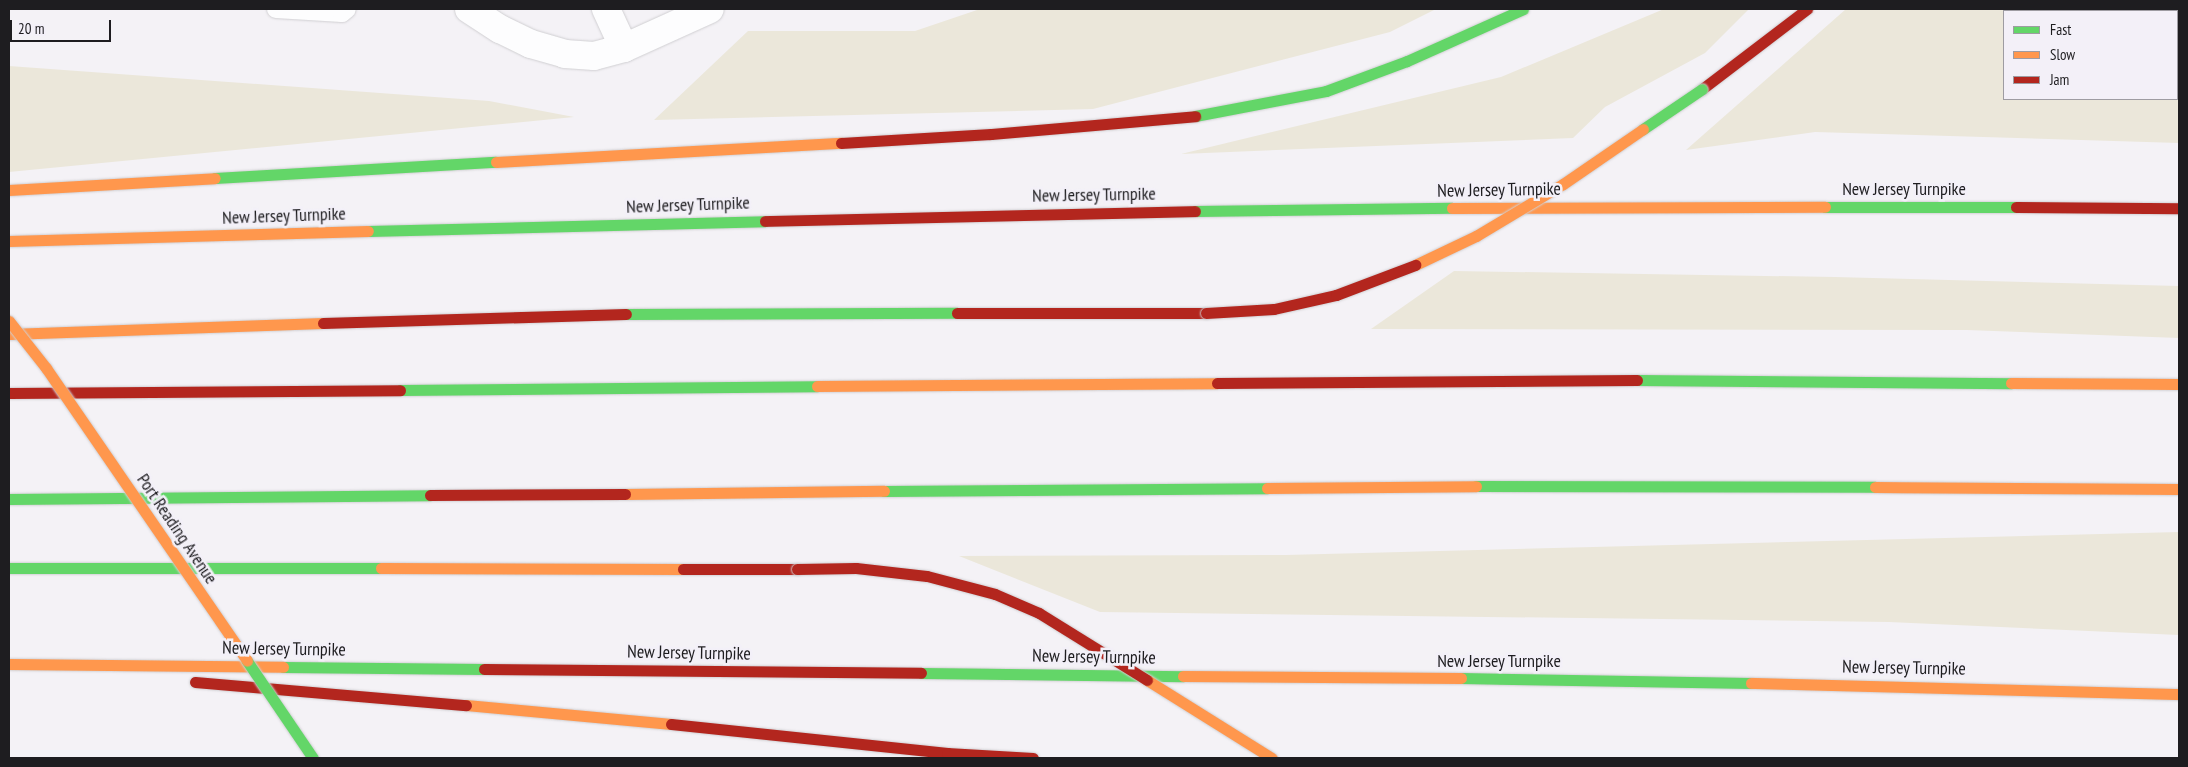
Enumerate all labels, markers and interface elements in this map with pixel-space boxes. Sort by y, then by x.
scale bar [12,10,114,42]
legend [2003,10,2178,100]
text: 20 m [18,19,44,38]
text: Fast [2050,20,2071,39]
text: Slow [2050,45,2075,64]
text: Jam [2050,70,2069,89]
street label: New Jersey Turnpike [1436,178,1562,202]
street label: New Jersey Turnpike [1841,178,1967,200]
street label: New Jersey Turnpike [1031,183,1157,207]
street label: New Jersey Turnpike [625,192,751,218]
street label: New Jersey Turnpike [221,203,347,229]
street label: Port Reading Avenue [132,470,222,588]
street label: New Jersey Turnpike [221,637,347,661]
street label: New Jersey Turnpike [626,641,752,665]
street label: New Jersey Turnpike [1031,645,1157,669]
street label: New Jersey Turnpike [1436,650,1562,672]
street label: New Jersey Turnpike [1841,656,1967,680]

